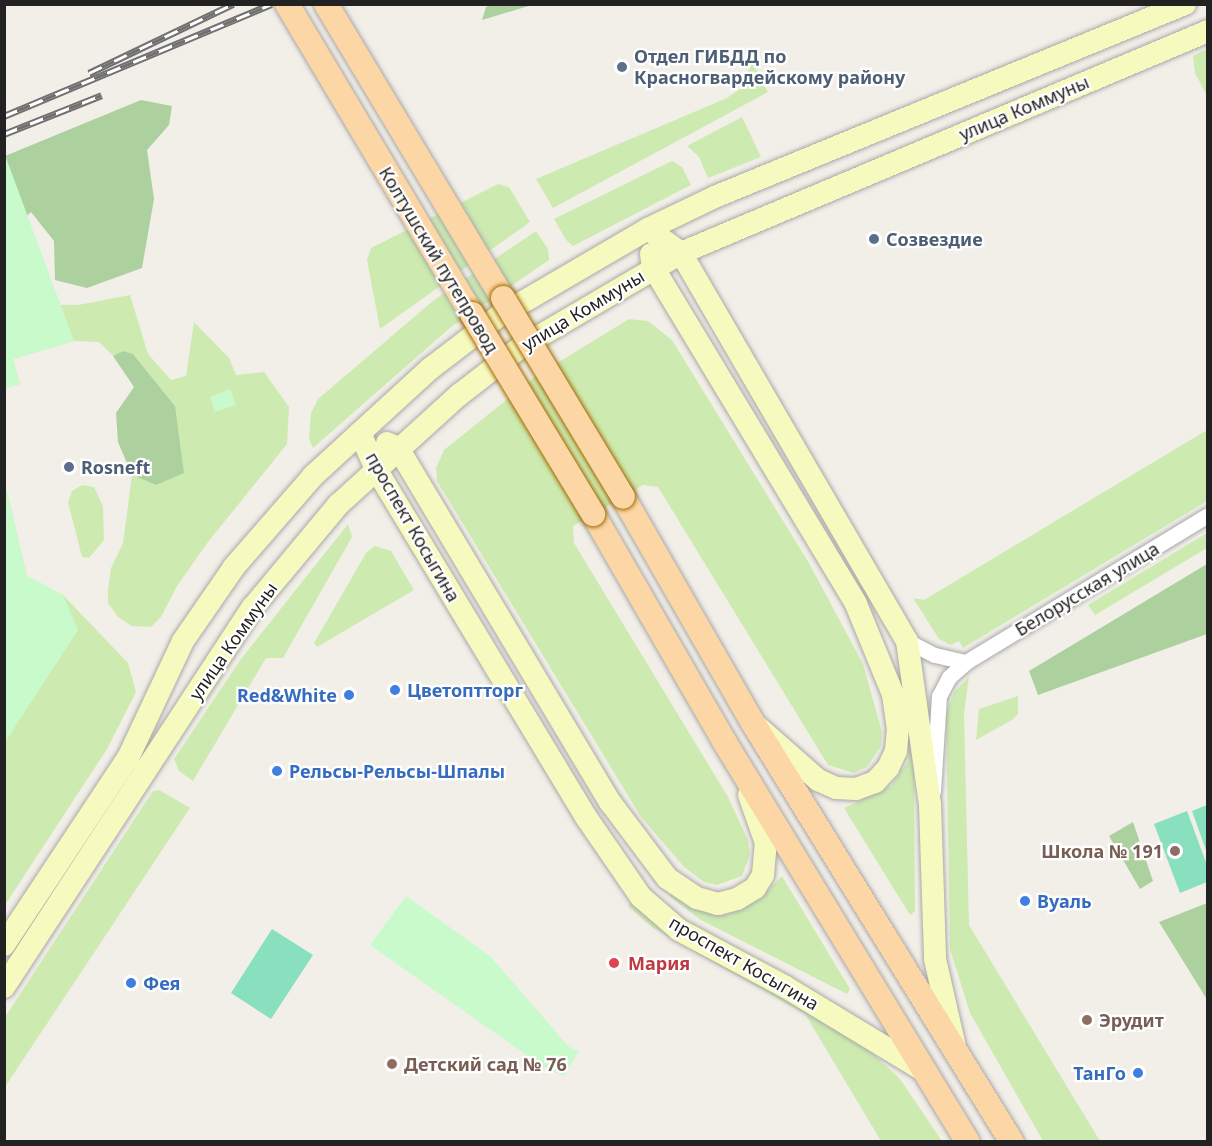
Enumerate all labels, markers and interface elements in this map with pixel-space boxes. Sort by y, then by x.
place label: Отдел ГИБДД по Красногвардейскому району [634,46,905,88]
marker: Отдел ГИБДД по Красногвардейскому району [615,60,629,74]
street label: улица Коммуны [956,71,1092,145]
street label: Колтушский путепровод [375,163,503,357]
place label: Созвездие [886,228,983,250]
marker: Созвездие [867,232,881,246]
street label: улица Коммуны [518,265,648,355]
street label: проспект Косыгина [361,448,465,606]
place label: Rosneft [81,456,150,478]
marker: Rosneft [62,460,76,474]
street label: Белорусская улица [1011,537,1163,641]
street label: улица Коммуны [184,578,282,704]
place label: Цветоптторг [407,679,523,701]
marker: Цветоптторг [388,683,402,697]
place label: Red&White [237,684,337,706]
marker: Red&White [342,688,356,702]
place label: Рельсы-Рельсы-Шпалы [289,760,505,782]
marker: Рельсы-Рельсы-Шпалы [270,764,284,778]
place label: Школа № 191 [1041,840,1163,862]
marker: Школа № 191 [1168,844,1182,858]
place label: Вуаль [1037,890,1092,912]
marker: Вуаль [1018,894,1032,908]
street label: проспект Косыгина [665,911,823,1015]
place label: Мария [628,952,690,974]
marker: Мария [605,954,623,972]
place label: Фея [143,972,180,994]
marker: Фея [124,976,138,990]
place label: Эрудит [1099,1009,1164,1031]
marker: Эрудит [1080,1013,1094,1027]
place label: Детский сад № 76 [404,1053,567,1075]
marker: Детский сад № 76 [385,1057,399,1071]
place label: ТанГо [1073,1062,1126,1084]
marker: ТанГо [1131,1066,1145,1080]

